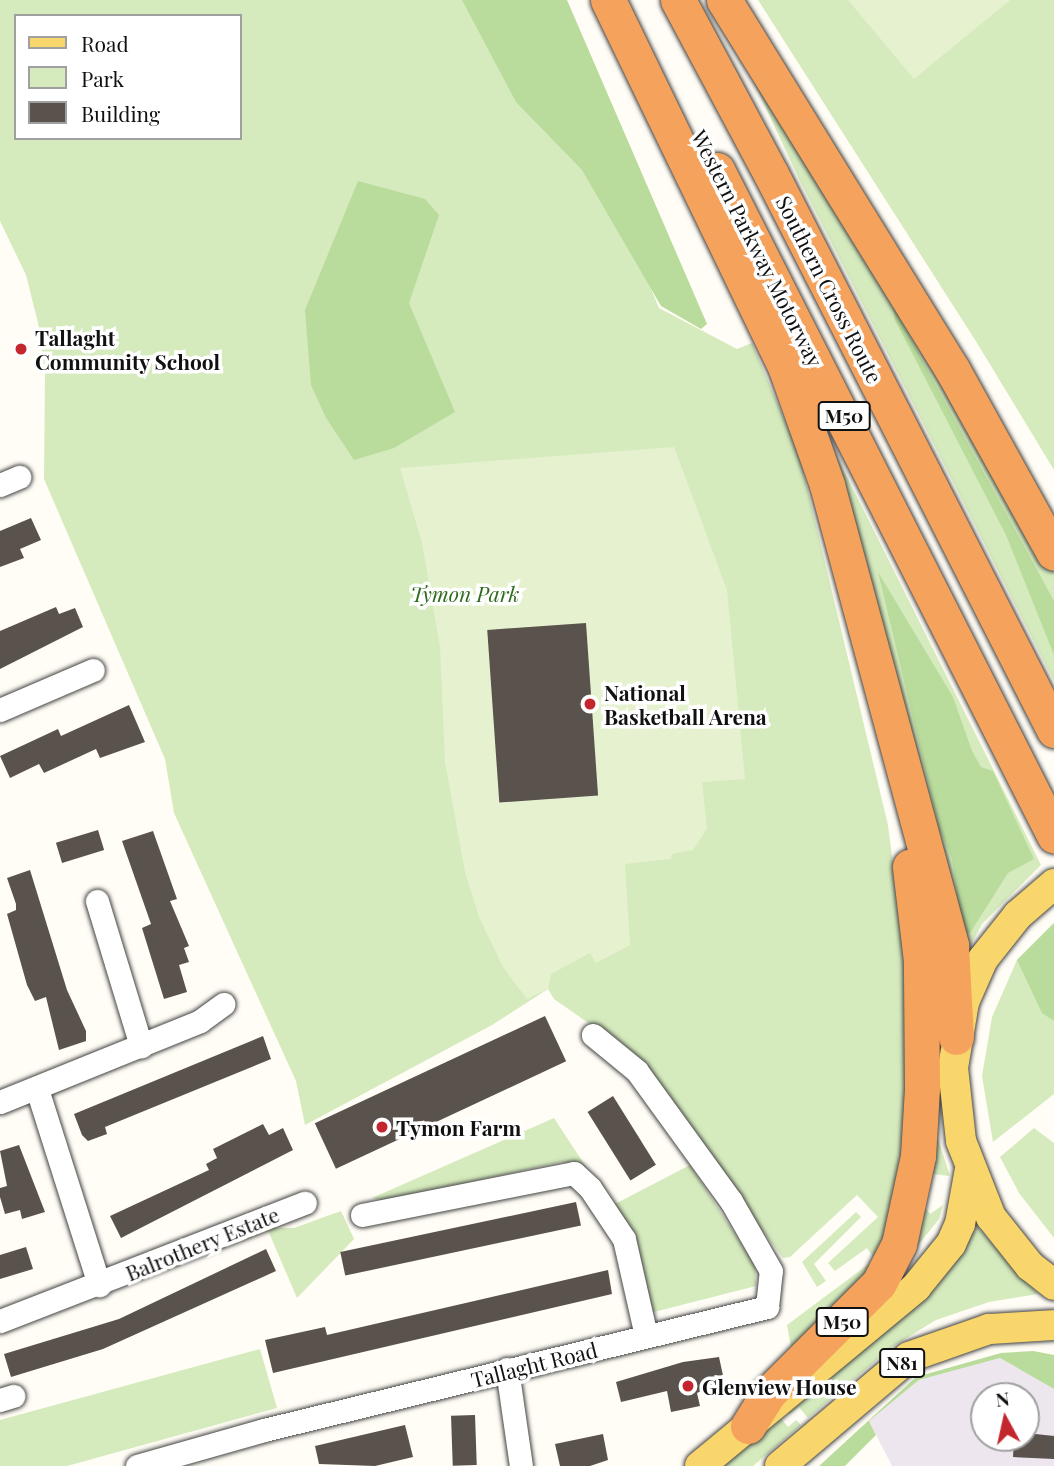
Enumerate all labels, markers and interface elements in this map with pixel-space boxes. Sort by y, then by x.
legend [14,14,242,140]
text: Road [81,29,129,57]
text: Park [81,64,124,92]
text: Building [81,99,160,127]
street label: Western Parkway Motorway [687,125,829,371]
street label: Southern Cross Route [772,191,888,387]
place label: Tallaght Community School [35,324,221,374]
marker: Tallaght Community School [13,341,29,357]
road number: M50 [816,400,872,432]
park label: Tymon Park [411,580,519,606]
place label: National Basketball Arena [604,679,767,729]
marker: National Basketball Arena [582,696,598,712]
place label: Tymon Farm [396,1114,521,1140]
marker: Tymon Farm [374,1119,390,1135]
street label: Balrothery Estate [121,1201,283,1285]
road number: M50 [814,1306,870,1338]
street label: Tallaght Road [468,1336,600,1392]
road number: N81 [878,1348,926,1378]
place label: Glenview House [702,1373,857,1399]
marker: Glenview House [680,1378,696,1394]
north arrow [970,1382,1040,1452]
text: N [994,1384,1011,1412]

